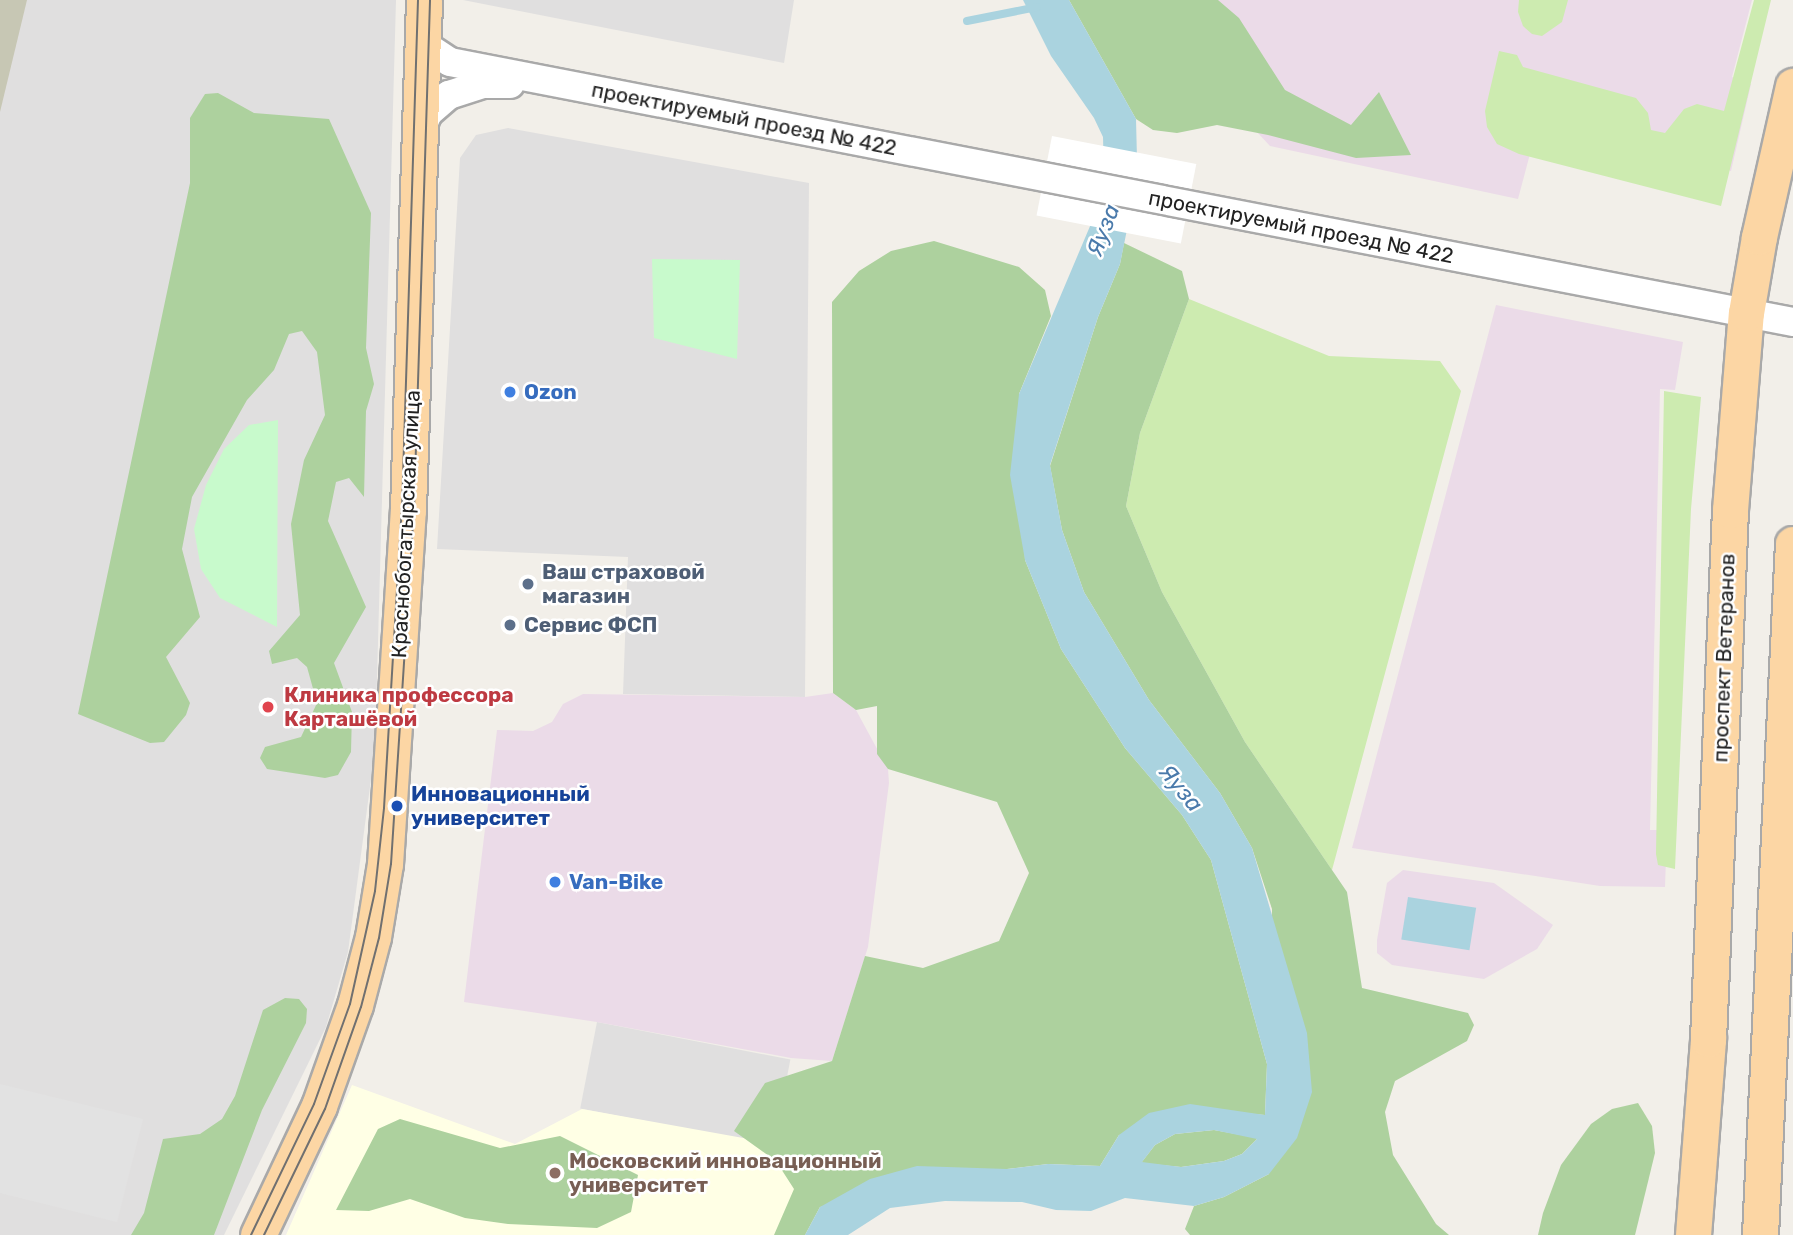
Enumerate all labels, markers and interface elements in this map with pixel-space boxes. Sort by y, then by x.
street label: проектируемый проезд № 422 [589,77,899,161]
street label: проектируемый проезд № 422 [1146,185,1456,269]
water label: Яуза [1081,200,1125,260]
place label: Ozon [524,379,577,405]
marker: Ozon [502,384,518,400]
street label: Краснобогатырская улица [386,389,426,659]
street label: проспект Ветеранов [1708,553,1740,763]
place label: Ваш страховой магазин [542,559,705,609]
marker: Ваш страховой магазин [520,576,536,592]
place label: Сервис ФСП [524,612,657,638]
marker: Сервис ФСП [502,617,518,633]
place label: Клиника профессора Карташёвой [284,682,514,732]
marker: Клиника профессора Карташёвой [258,697,278,717]
water label: Яуза [1153,759,1209,817]
place label: Инновационный университет [411,781,590,831]
marker: Инновационный университет [389,798,405,814]
place label: Van-Bike [569,869,663,895]
marker: Van-Bike [547,874,563,890]
place label: Московский инновационный университет [569,1148,881,1198]
marker: Московский инновационный университет [547,1165,563,1181]

